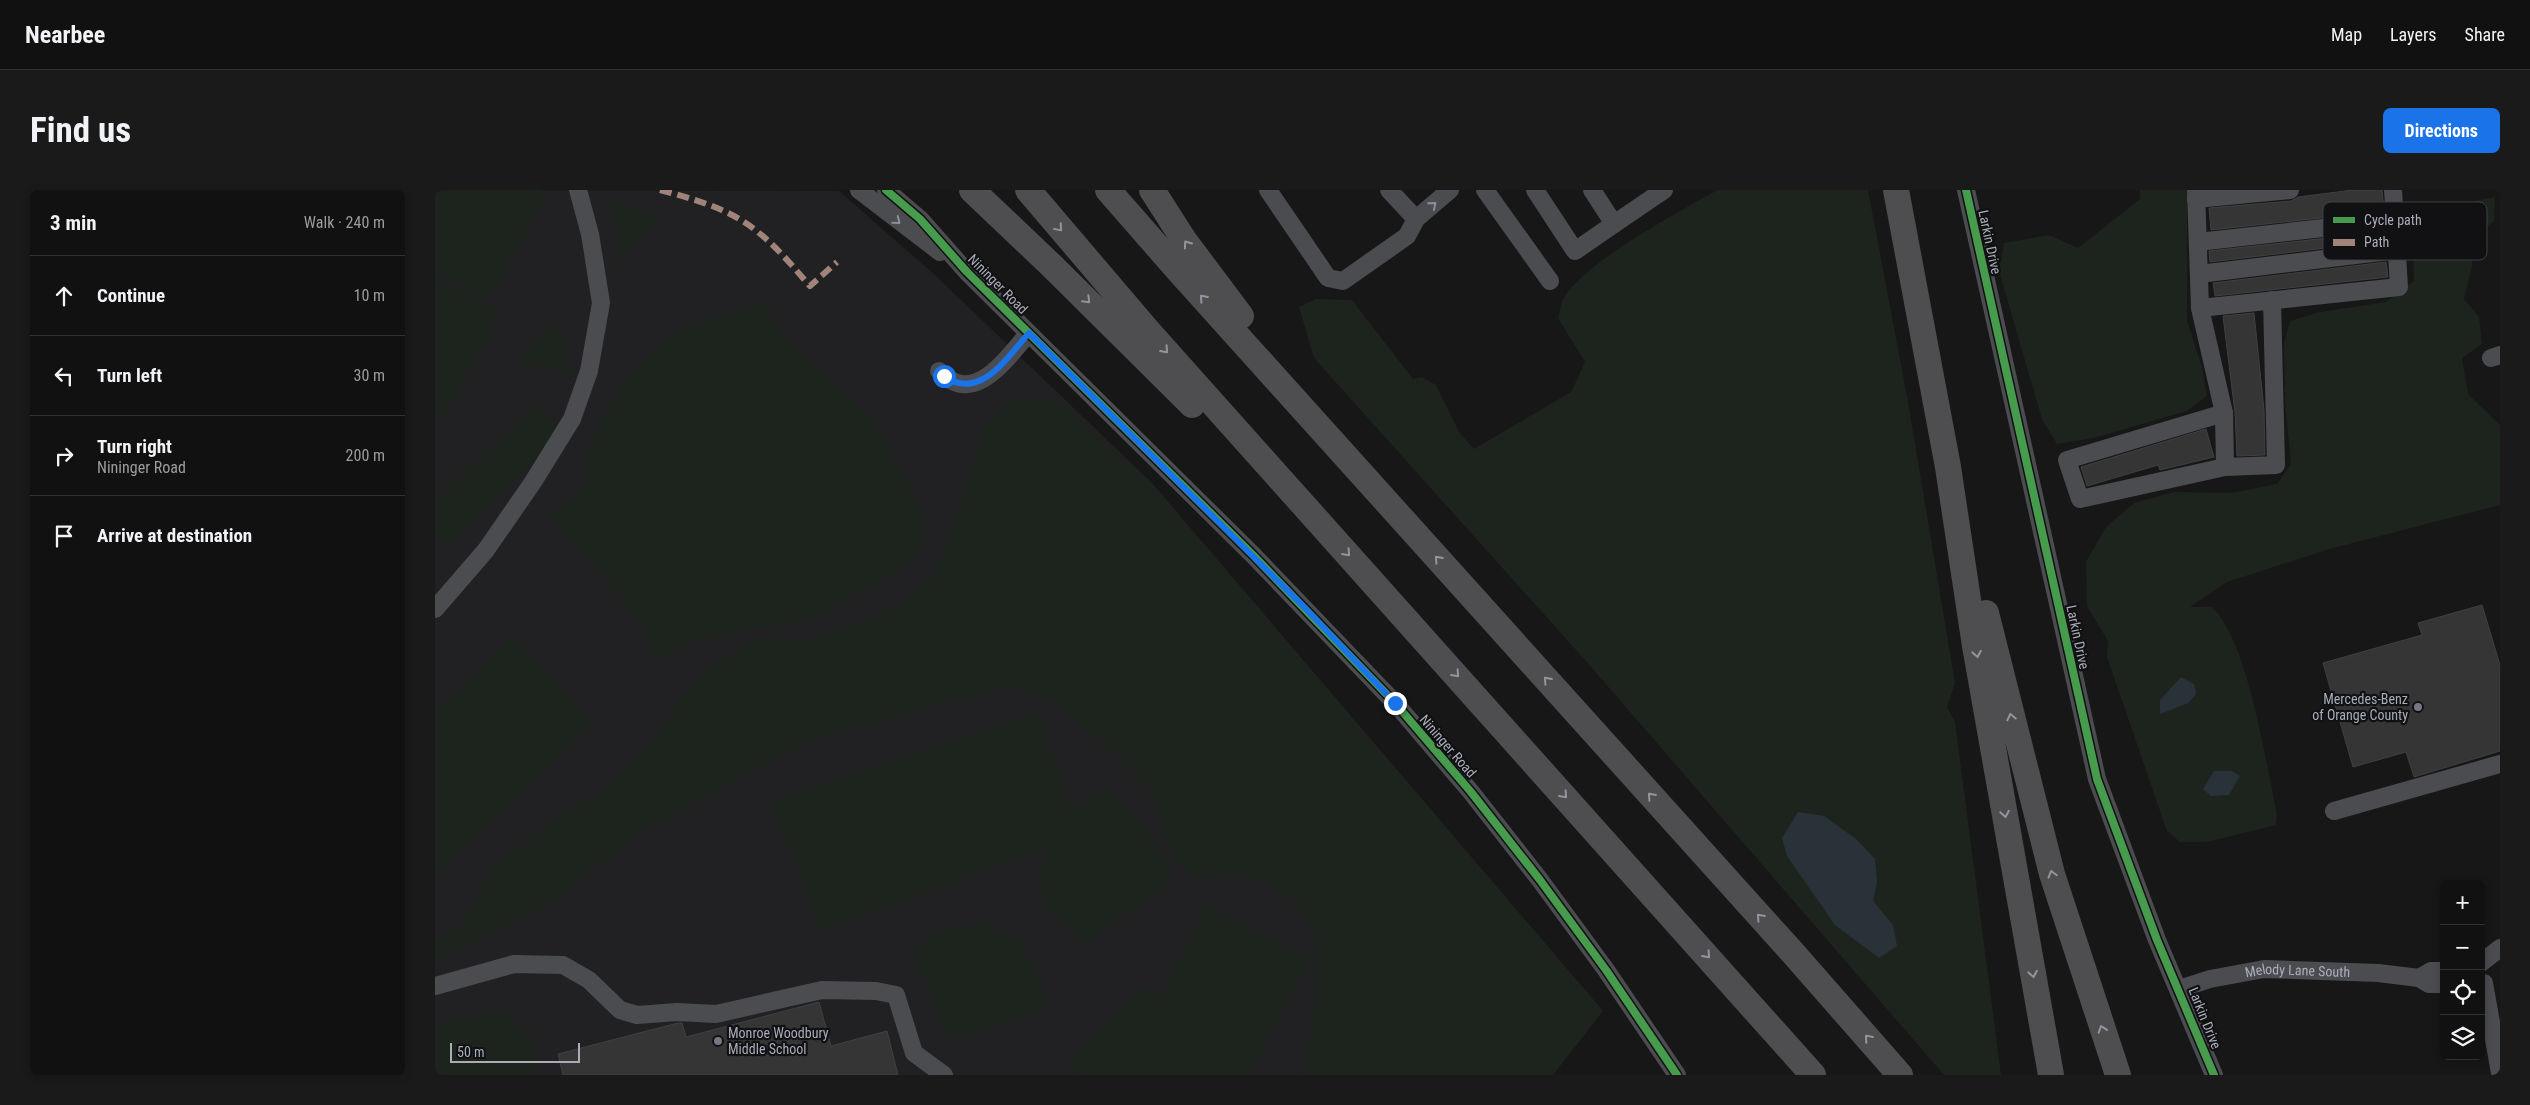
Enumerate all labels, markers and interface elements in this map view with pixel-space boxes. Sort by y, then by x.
text: Nearbee [25,21,105,49]
text: Map [2331,24,2362,45]
text: Layers [2390,24,2437,45]
text: Share [2465,24,2505,45]
button: Directions [2383,108,2500,153]
text: Find us [30,110,131,151]
one-way arrow [1428,201,1437,210]
legend [2323,202,2487,260]
street label: Larkin Drive [1975,209,2005,276]
text: 3 min [50,211,97,235]
text: Cycle path [2364,212,2422,228]
text: Walk · 240 m [304,213,385,232]
one-way arrow [891,215,900,223]
one-way arrow [1053,222,1062,231]
text: Path [2364,234,2389,250]
one-way arrow [1184,240,1193,250]
street label: Nininger Road [965,251,1031,317]
icon: ahead [50,282,78,310]
text: Continue [97,284,165,307]
text: 10 m [353,286,385,305]
one-way arrow [1081,294,1090,303]
one-way arrow [1200,295,1209,304]
one-way arrow [1160,345,1169,354]
icon: left [50,362,78,390]
text: Turn left [97,364,162,387]
route start [933,365,956,388]
text: 30 m [353,366,385,385]
text: Turn right [97,435,172,458]
icon: right [50,442,78,470]
text: 200 m [346,446,385,465]
text: Nininger Road [97,458,186,477]
icon: arrive [50,522,78,550]
text: Arrive at destination [97,524,252,547]
one-way arrow [1341,547,1350,556]
one-way arrow [1435,556,1444,565]
street label: Larkin Drive [2063,604,2093,671]
one-way arrow [1971,650,1981,658]
one-way arrow [1450,668,1458,677]
one-way arrow [1544,676,1553,685]
place label: Mercedes-Benz of Orange County [2312,691,2408,723]
route end [1384,692,1407,715]
marker: Mercedes-Benz of Orange County [2412,701,2424,713]
street label: Nininger Road [1416,711,1480,781]
one-way arrow [2006,713,2017,722]
one-way arrow [1558,790,1567,799]
one-way arrow [1648,792,1657,801]
one-way arrow [1999,810,2010,818]
one-way arrow [2048,871,2058,879]
map controls [2440,880,2485,1060]
button: + [2440,880,2485,925]
one-way arrow [1757,913,1766,922]
button: − [2440,925,2485,970]
one-way arrow [1701,949,1710,958]
street label: Melody Lane South [2244,961,2350,980]
one-way arrow [2028,970,2038,978]
button: locate [2440,970,2485,1015]
street label: Larkin Drive [2185,985,2225,1052]
button: layers [2440,1015,2485,1060]
place label: Monroe Woodbury Middle School [728,1025,829,1057]
one-way arrow [2098,1025,2108,1034]
marker: Monroe Woodbury Middle School [712,1035,724,1047]
one-way arrow [1865,1035,1874,1044]
scale bar [450,1040,580,1063]
text: 50 m [457,1044,485,1060]

